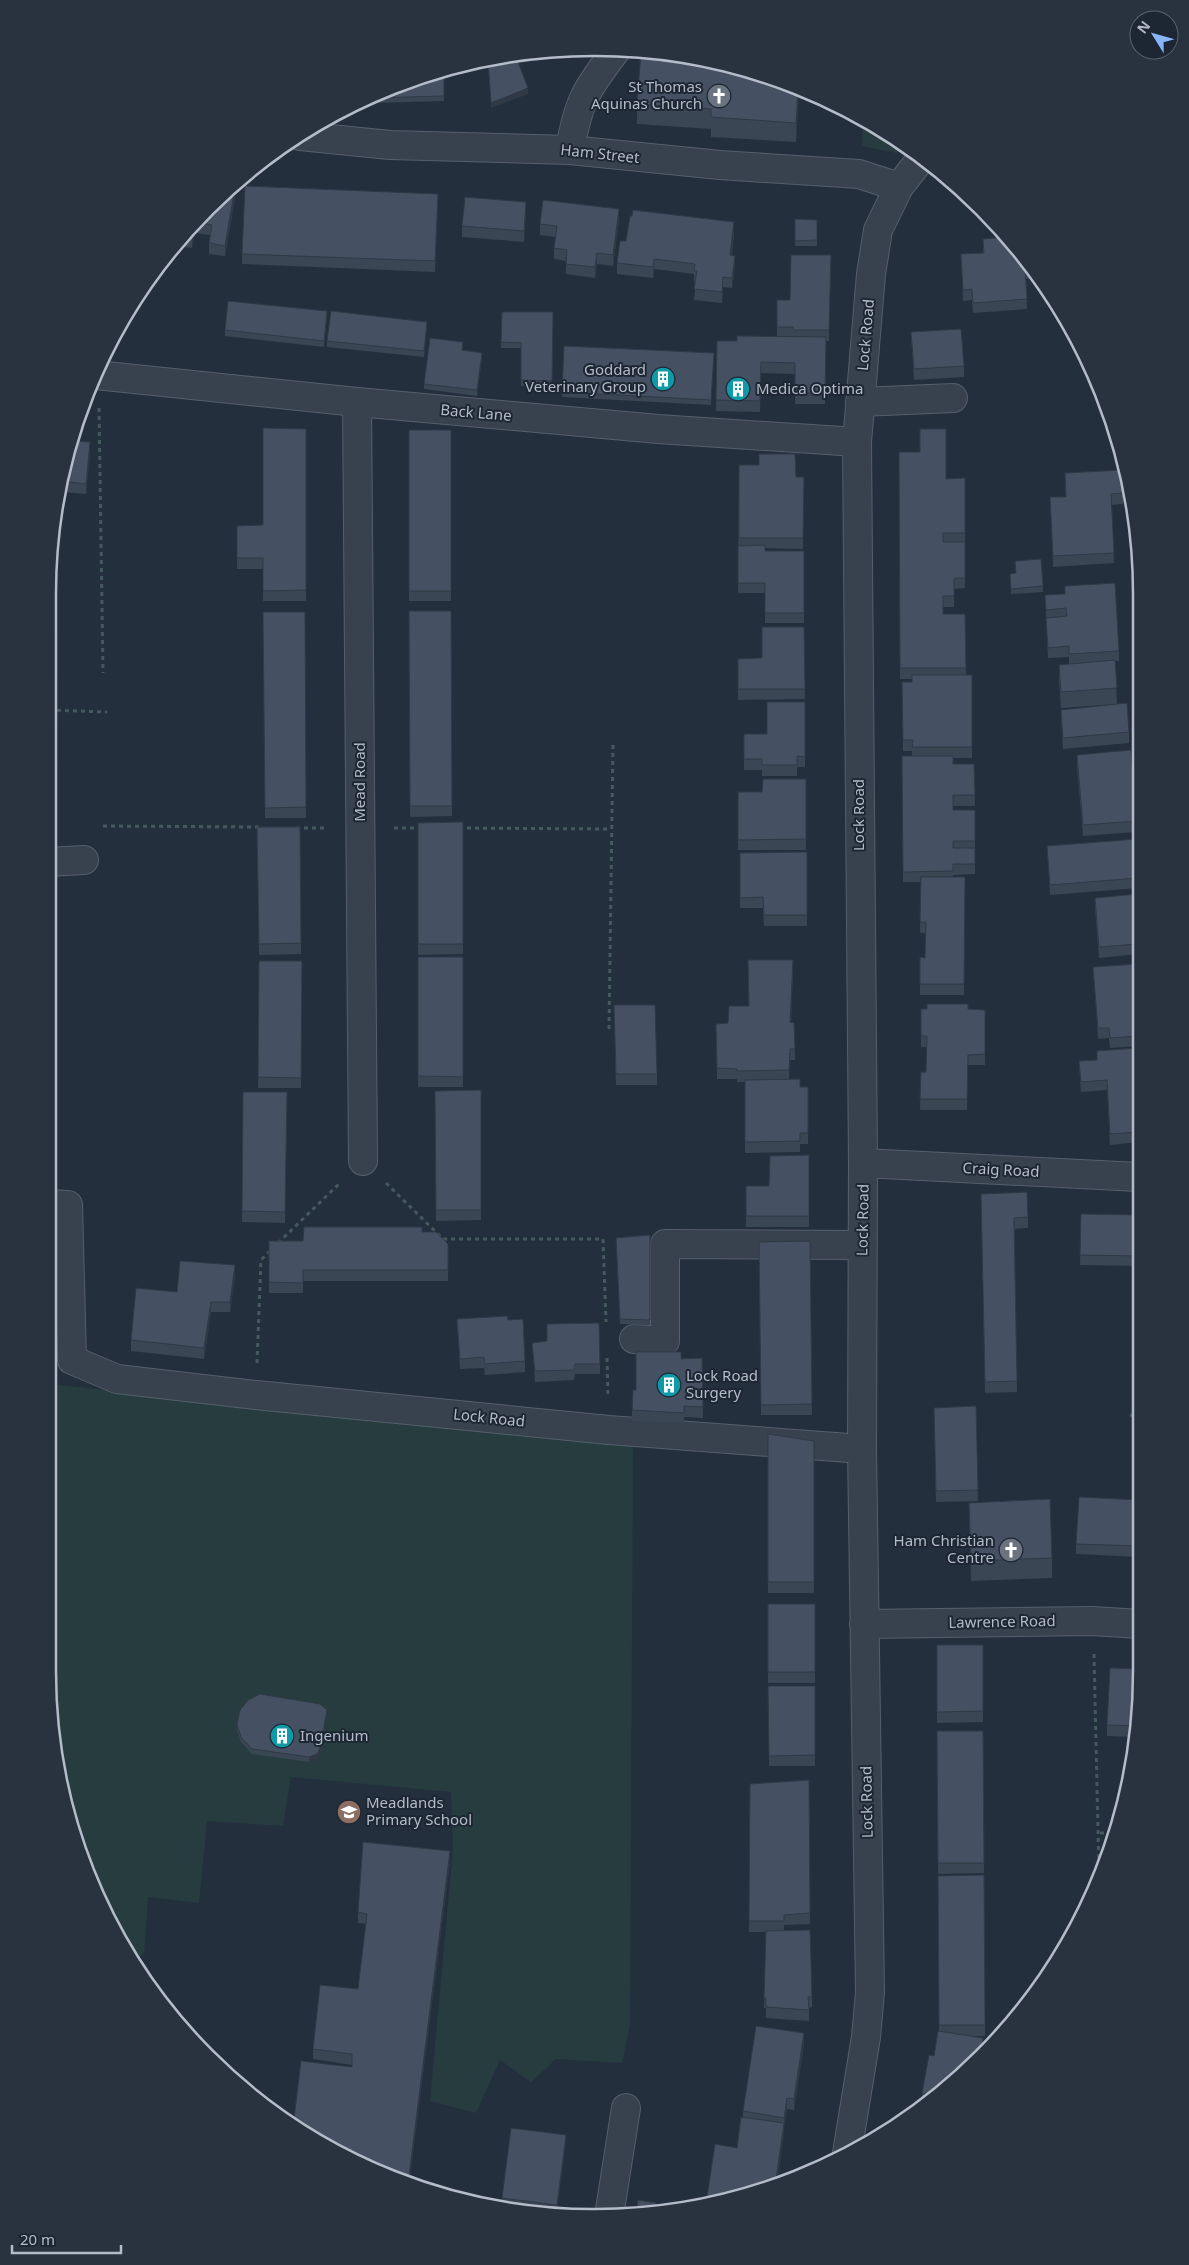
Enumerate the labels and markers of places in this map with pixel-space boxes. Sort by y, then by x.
place label: St Thomas Aquinas Church [591,76,702,113]
church icon: St Thomas Aquinas Church [706,83,732,109]
place label: Goddard Veterinary Group [525,359,646,396]
building icon: Goddard Veterinary Group [650,366,676,392]
building icon: Medica Optima [725,376,751,402]
place label: Medica Optima [756,378,863,398]
place label: Lock Road Surgery [686,1365,758,1402]
building icon: Lock Road Surgery [656,1372,682,1398]
place label: Ham Christian Centre [894,1530,994,1567]
church icon: Ham Christian Centre [998,1537,1024,1563]
building icon: Ingenium [269,1723,295,1749]
place label: Ingenium [300,1725,368,1745]
place label: Meadlands Primary School [366,1792,472,1829]
school or university icon: Meadlands Primary School [336,1799,362,1825]

